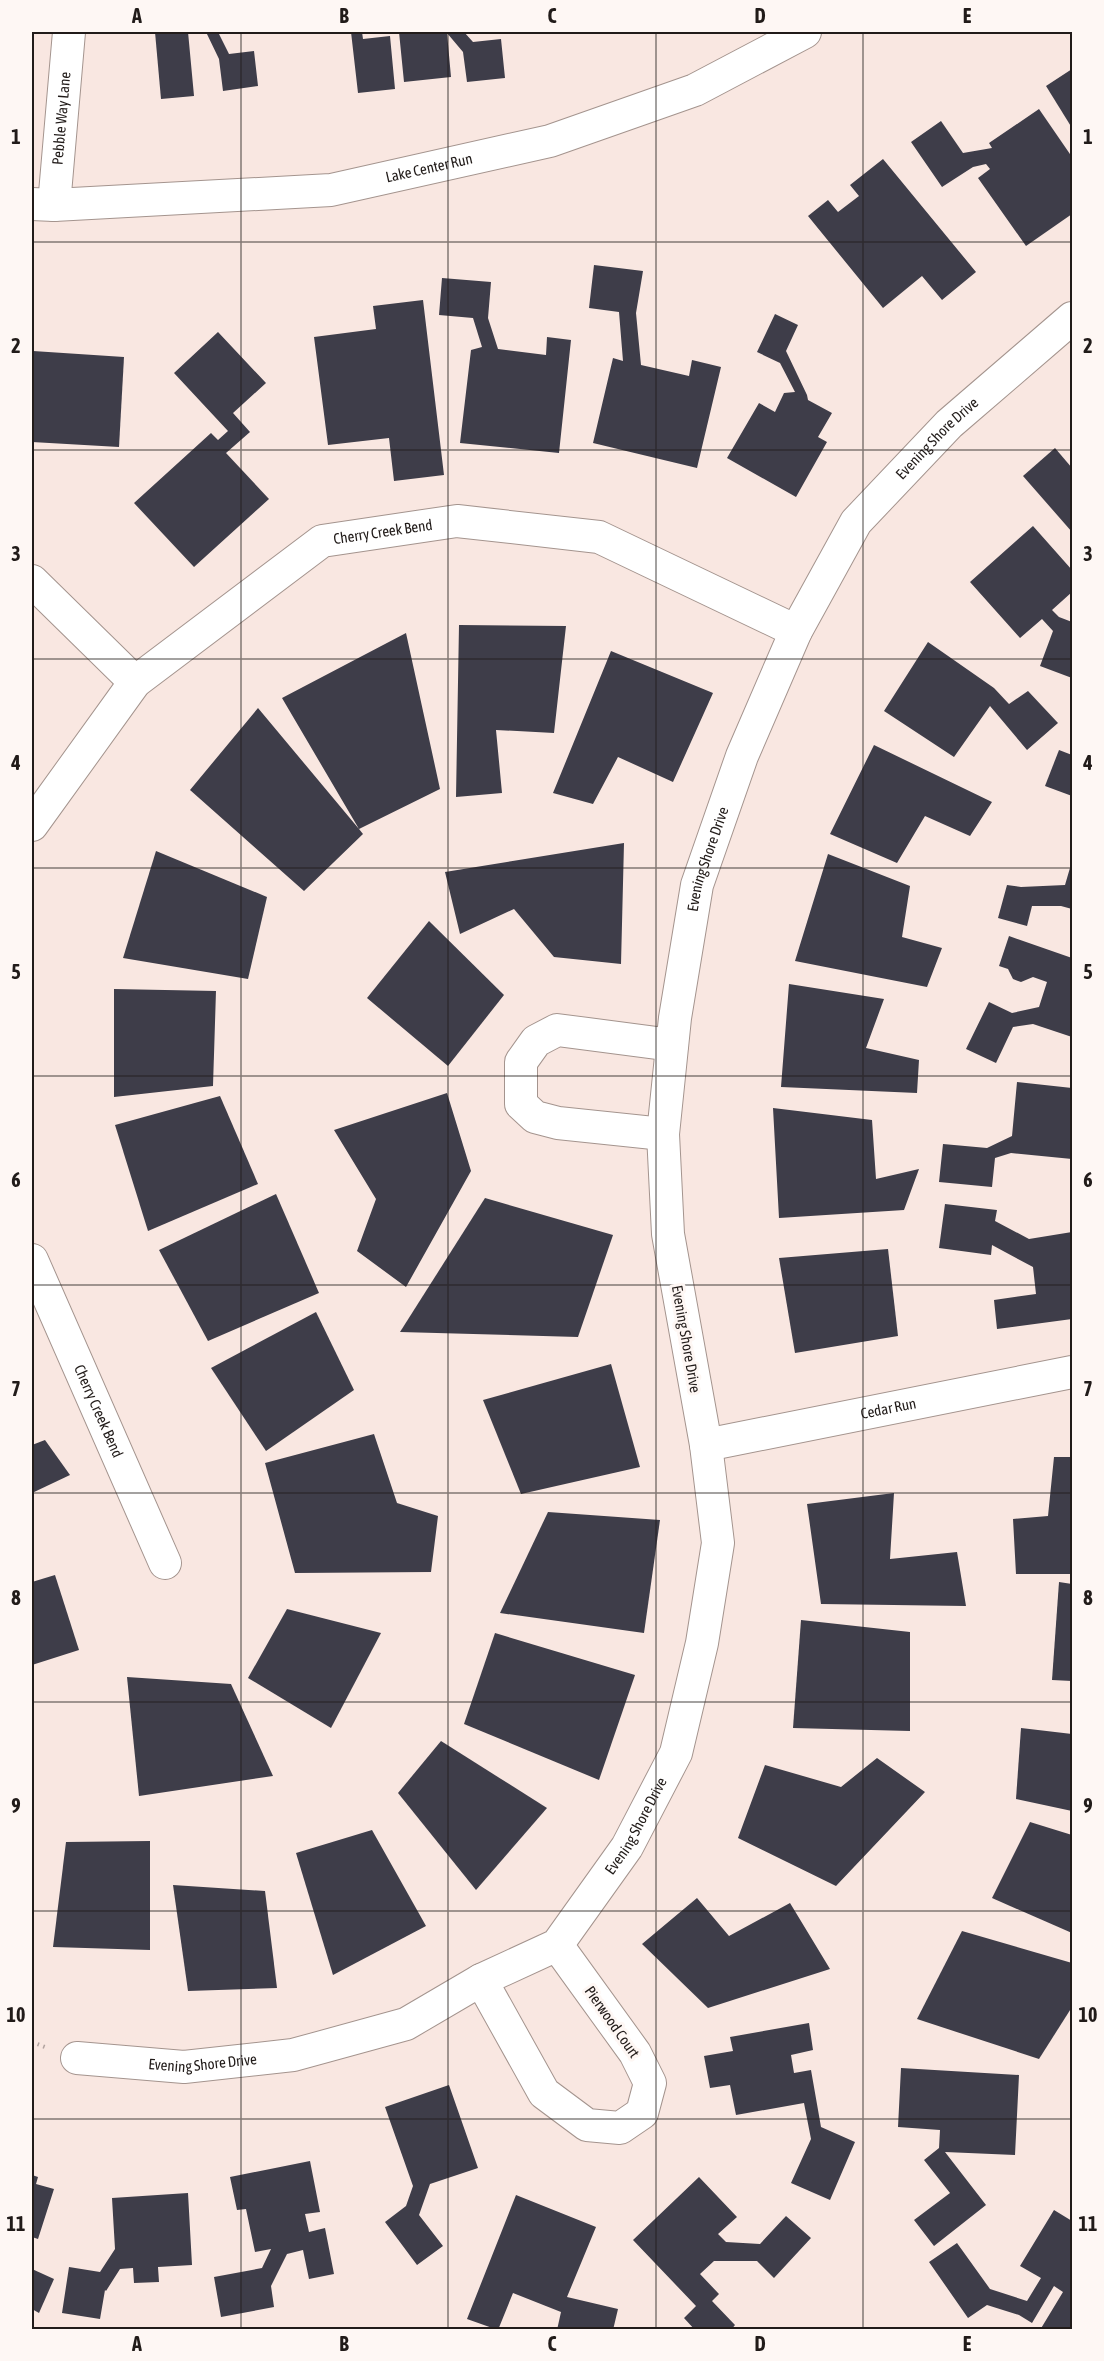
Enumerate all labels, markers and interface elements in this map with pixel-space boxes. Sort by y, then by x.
text: A [131,4,142,27]
text: B [339,4,349,27]
text: C [548,4,557,27]
text: D [754,4,766,27]
text: E [963,4,972,27]
street label: Pebble Way Lane [49,71,74,166]
text: 1 [11,125,21,148]
text: 1 [1083,125,1093,148]
street label: Lake Center Run [384,150,474,185]
text: 2 [11,334,21,357]
text: 2 [1083,334,1093,357]
street label: Evening Shore Drive [892,394,982,482]
street label: Cherry Creek Bend [332,516,433,547]
text: 3 [11,542,21,565]
text: 3 [1083,542,1093,565]
text: 4 [10,751,21,774]
text: 4 [1082,751,1093,774]
street label: Evening Shore Drive [684,804,732,913]
text: 5 [11,960,21,983]
text: 5 [1083,960,1093,983]
text: 6 [11,1168,21,1191]
text: 6 [1083,1168,1093,1191]
street label: Evening Shore Drive [669,1284,704,1394]
street label: Cherry Creek Bend [71,1362,127,1460]
text: 7 [11,1377,21,1400]
text: 7 [1083,1377,1093,1400]
street label: Cedar Run [859,1394,918,1422]
text: 8 [11,1586,21,1609]
text: 8 [1083,1586,1093,1609]
street label: Evening Shore Drive [601,1774,670,1877]
text: 9 [11,1794,21,1817]
text: 9 [1083,1794,1093,1817]
street label: Pierwood Court [582,1983,643,2061]
text: 10 [7,2003,25,2026]
text: 10 [1079,2003,1097,2026]
street label: Evening Shore Drive [148,2050,258,2075]
text: 11 [7,2212,25,2235]
text: 11 [1079,2212,1097,2235]
text: A [131,2332,142,2355]
text: B [339,2332,349,2355]
text: C [548,2332,557,2355]
text: D [754,2332,766,2355]
text: E [963,2332,972,2355]

